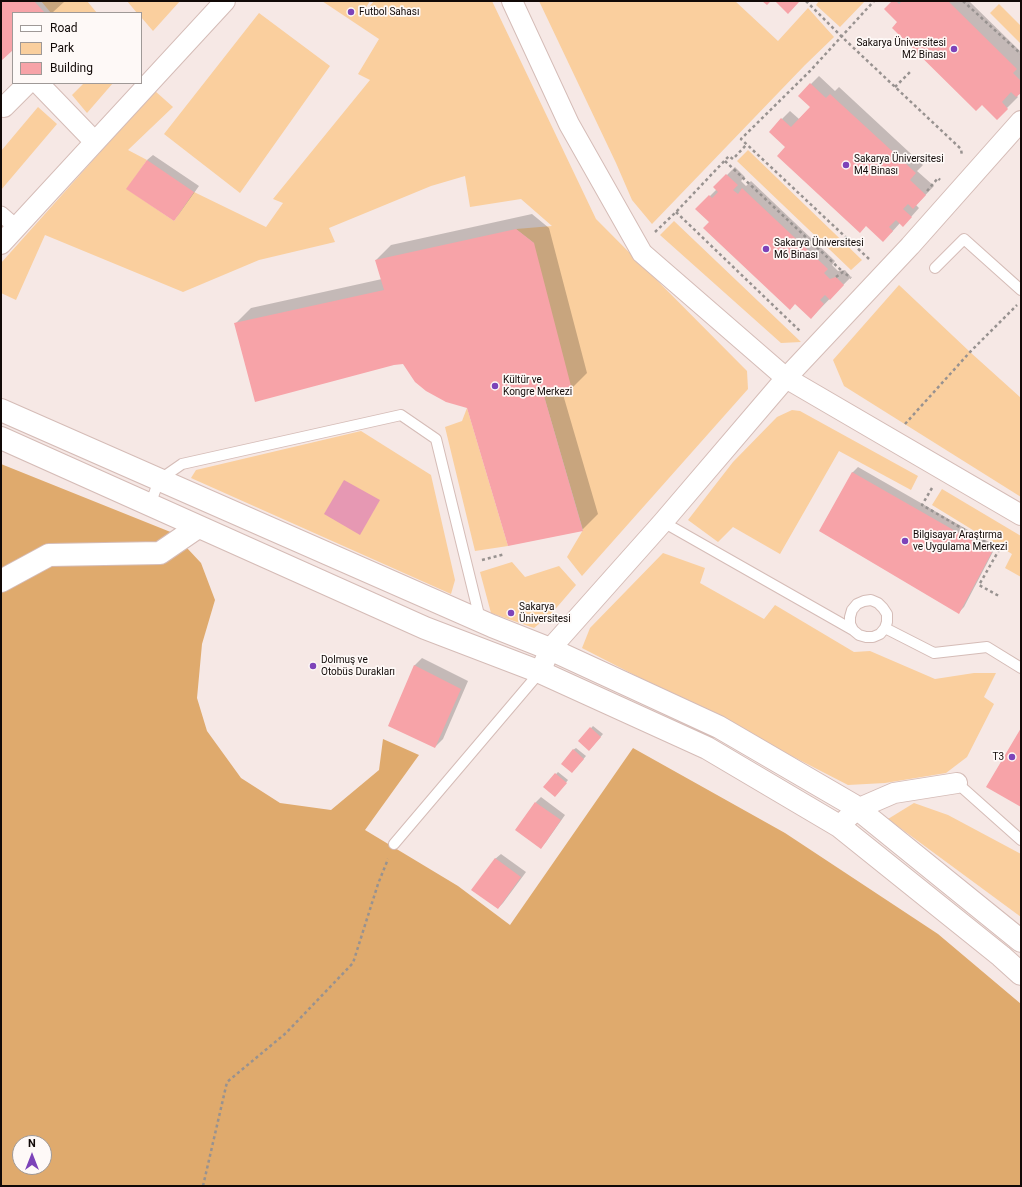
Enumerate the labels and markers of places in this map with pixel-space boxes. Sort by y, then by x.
place label: Futbol Sahası [359,6,419,18]
marker: Futbol Sahası [346,7,356,17]
place label: Sakarya Üniversitesi M2 Binası [856,37,946,60]
marker: Sakarya Üniversitesi M2 Binası [949,44,959,54]
place label: Sakarya Üniversitesi M4 Binası [854,153,944,176]
marker: Sakarya Üniversitesi M4 Binası [841,160,851,170]
place label: Sakarya Üniversitesi M6 Binası [774,237,864,260]
marker: Sakarya Üniversitesi M6 Binası [761,244,771,254]
place label: Kültür ve Kongre Merkezi [503,374,572,398]
marker: Kültür ve Kongre Merkezi [490,381,500,391]
place label: Bilgisayar Araştırma ve Uygulama Merkezi [913,529,1007,552]
marker: Bilgisayar Araştırma ve Uygulama Merkezi [900,536,910,546]
place label: Sakarya Üniversitesi [519,601,571,624]
marker: Sakarya Üniversitesi [506,608,516,618]
place label: Dolmuş ve Otobüs Durakları [321,654,395,678]
marker: Dolmuş ve Otobüs Durakları [308,661,318,671]
place label: T3 [992,751,1004,763]
marker: T3 [1007,752,1017,762]

